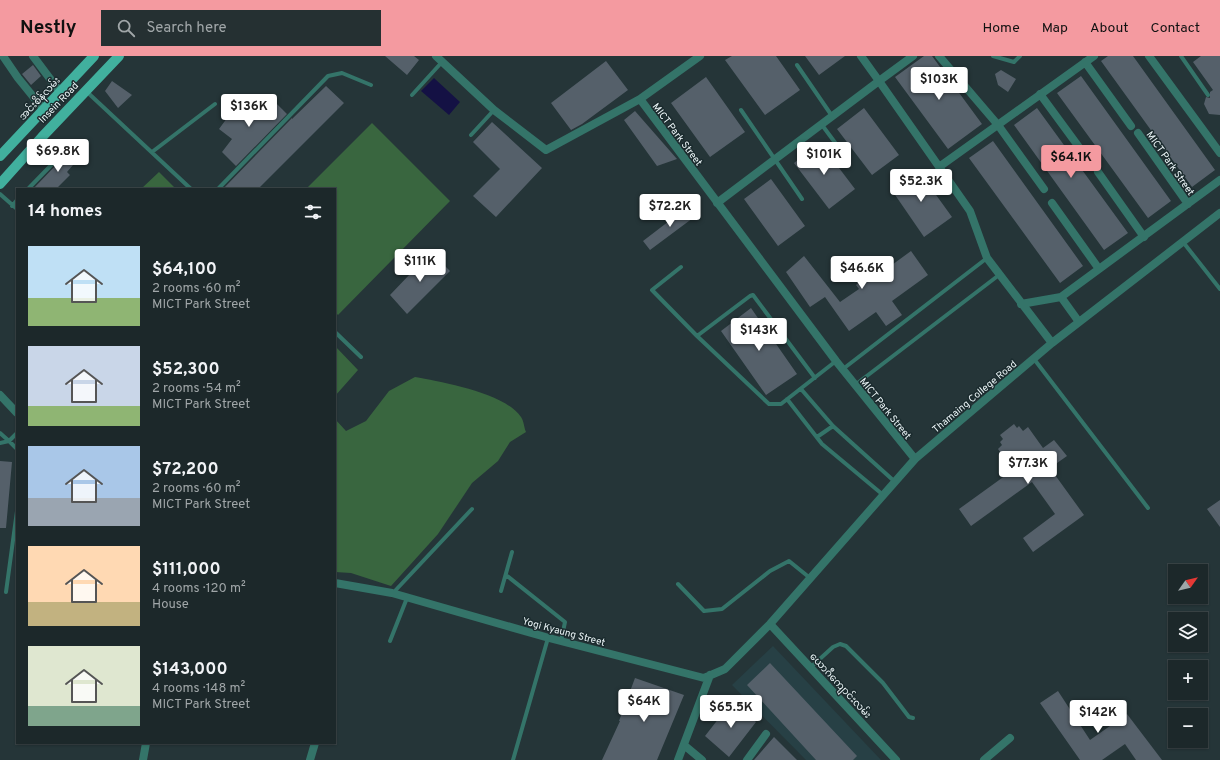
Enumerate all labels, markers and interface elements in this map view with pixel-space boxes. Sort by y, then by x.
search box [101,10,381,46]
text: Nestly [20,16,77,40]
icon: search [115,17,137,39]
text: Search here [147,19,227,38]
text: Home [983,20,1020,37]
text: Map [1042,20,1068,37]
text: About [1090,20,1129,37]
text: Contact [1151,20,1200,37]
pin: $103K [911,67,967,101]
text: $103K [920,72,958,88]
street label: အင်းစိန်လမ်း [15,73,64,124]
street label: Insein Road [36,80,82,126]
pin: $136K [221,94,277,128]
text: $136K [230,99,268,115]
street label: MICT Park Street [649,101,705,169]
street label: MICT Park Street [1143,129,1197,199]
pin: $69.8K [25,139,91,173]
pin: $101K [796,142,852,176]
text: $69.8K [36,144,80,160]
pin: $64.1K [1038,145,1104,179]
text: $101K [806,147,842,163]
text: $64.1K [1050,150,1092,166]
pin: $52.3K [888,169,954,203]
text: $52.3K [899,174,943,190]
pin: $72.2K [637,194,703,228]
text: $72.2K [649,199,691,215]
text: 14 homes [28,201,102,223]
icon: filters [302,201,324,223]
pin: $111K [392,249,448,283]
text: $111K [404,254,436,270]
pin: $46.6K [829,256,895,290]
text: $64,100 [152,259,217,281]
text: $46.6K [840,261,884,277]
icon: home [60,262,108,310]
text: 2 rooms · 60 m² [152,281,241,297]
text: MICT Park Street [152,297,250,313]
pin: $143K [731,318,787,352]
text: $143K [740,323,778,339]
street label: Thamaing College Road [930,358,1020,436]
text: $52,300 [152,359,220,381]
icon: home [60,362,108,410]
street label: MICT Park Street [856,376,914,443]
text: 2 rooms · 54 m² [152,381,241,397]
text: MICT Park Street [152,397,250,413]
pin: $77.3K [995,451,1061,485]
text: $77.3K [1008,456,1048,472]
text: $72,200 [152,459,219,481]
icon: home [60,462,108,510]
text: 2 rooms · 60 m² [152,481,241,497]
text: MICT Park Street [152,497,250,513]
text: $111,000 [152,559,221,581]
icon: home [60,562,108,610]
north arrow [1168,564,1208,604]
map controls [1168,564,1208,748]
text: 4 rooms · 120 m² [152,581,246,597]
text: House [152,597,189,613]
button: layers [1168,612,1208,652]
street label: Yogi Kyaung Street [521,615,607,650]
street label: ယောဂီကျောင်းလမ်း [806,649,875,722]
text: $143,000 [152,659,228,681]
button: + [1168,660,1208,700]
icon: home [60,662,108,710]
text: 4 rooms · 148 m² [152,681,245,697]
pin: $64K [620,689,668,723]
text: $64K [627,694,661,710]
pin: $65.5K [698,695,764,729]
text: MICT Park Street [152,697,250,713]
text: $65.5K [709,700,753,716]
pin: $142K [1070,700,1126,734]
text: $142K [1079,705,1117,721]
button: − [1168,708,1208,748]

